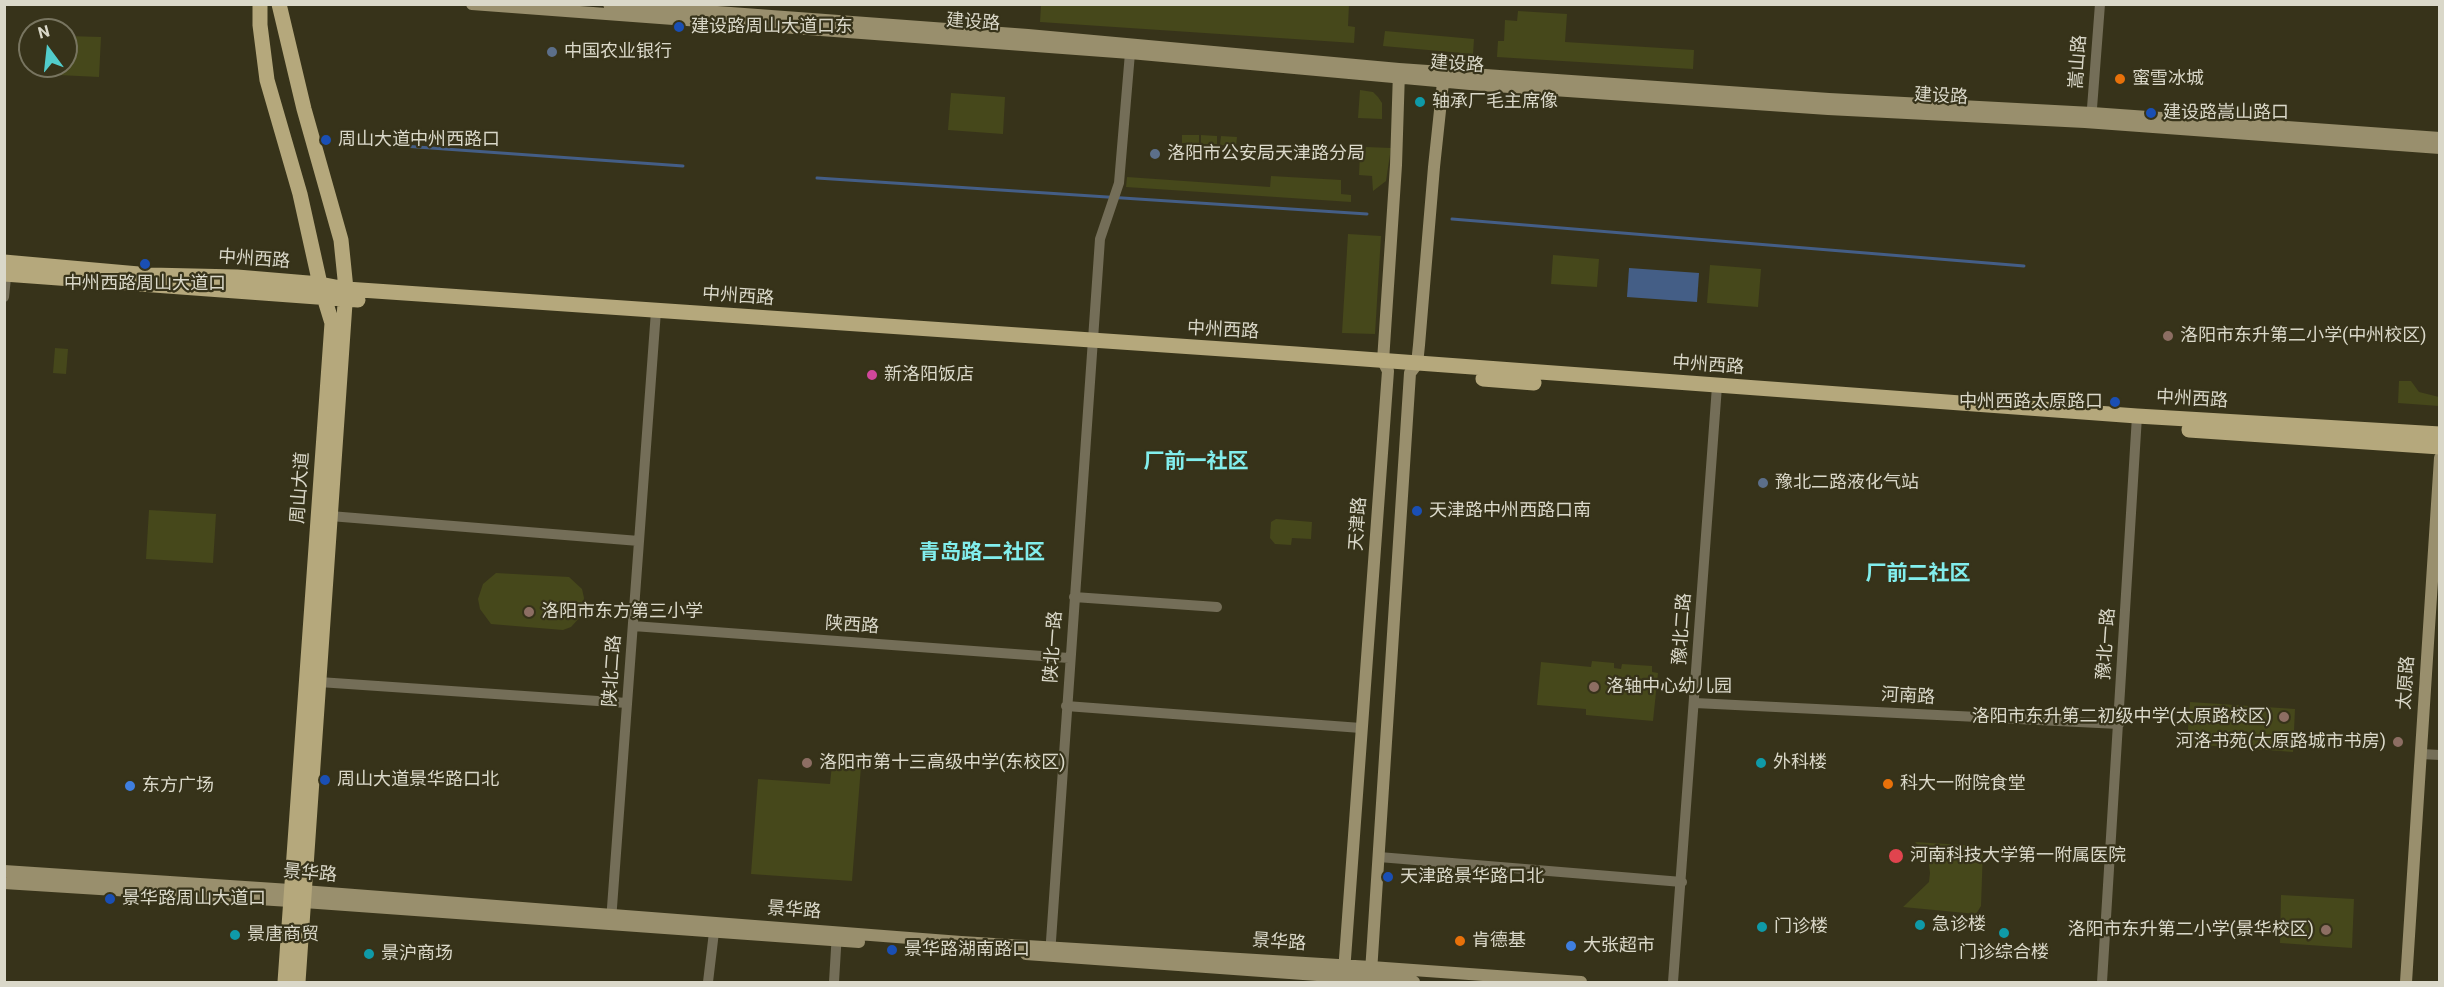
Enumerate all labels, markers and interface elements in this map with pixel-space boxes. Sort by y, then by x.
street label: 建设路 [945,10,1001,36]
place label: 建设路周山大道口东 [691,16,853,38]
north arrow [18,18,78,78]
marker: 建设路周山大道口东 [672,20,686,34]
text: N [36,21,52,43]
street label: 嵩山路 [2066,34,2092,90]
place label: 中国农业银行 [564,41,672,63]
marker: 中国农业银行 [545,45,559,59]
street label: 建设路 [1429,52,1485,78]
place label: 蜜雪冰城 [2132,68,2204,90]
marker: 蜜雪冰城 [2113,72,2127,86]
street label: 建设路 [1913,85,1969,109]
place label: 轴承厂毛主席像 [1432,91,1558,113]
marker: 轴承厂毛主席像 [1413,95,1427,109]
place label: 建设路嵩山路口 [2163,102,2289,124]
marker: 建设路嵩山路口 [2144,106,2158,120]
place label: 周山大道中州西路口 [338,129,500,151]
marker: 周山大道中州西路口 [319,133,333,147]
place label: 洛阳市公安局天津路分局 [1167,143,1365,165]
marker: 洛阳市公安局天津路分局 [1148,147,1162,161]
street label: 中州西路 [217,247,291,273]
marker: 中州西路周山大道口 [138,257,152,271]
place label: 中州西路周山大道口 [64,273,226,295]
street label: 中州西路 [701,284,775,310]
street label: 中州西路 [1186,318,1260,344]
place label: 洛阳市东升第二小学(中州校区) [2180,325,2426,347]
marker: 洛阳市东升第二小学(中州校区) [2161,329,2175,343]
street label: 中州西路 [1671,353,1745,379]
place label: 新洛阳饭店 [884,364,974,386]
marker: 新洛阳饭店 [865,368,879,382]
street label: 中州西路 [2155,387,2229,413]
place label: 中州西路太原路口 [1959,391,2103,413]
marker: 中州西路太原路口 [2108,395,2122,409]
district label: 厂前一社区 [1144,450,1248,476]
street label: 周山大道 [288,451,314,525]
place label: 豫北二路液化气站 [1775,472,1919,494]
marker: 豫北二路液化气站 [1756,476,1770,490]
street label: 天津路 [1346,496,1372,552]
place label: 天津路中州西路口南 [1429,500,1591,522]
marker: 天津路中州西路口南 [1410,504,1424,518]
district label: 青岛路二社区 [919,541,1045,567]
district label: 厂前二社区 [1866,562,1970,588]
street label: 豫北二路 [1670,592,1696,666]
place label: 洛阳市东方第三小学 [541,601,703,623]
marker: 洛阳市东方第三小学 [522,605,536,619]
street label: 豫北一路 [2094,607,2120,681]
street label: 陕北一路 [1041,610,1067,684]
street label: 陕西路 [824,613,880,639]
street label: 陕北二路 [600,634,626,708]
street label: 太原路 [2394,655,2420,711]
place label: 洛轴中心幼儿园 [1606,676,1732,698]
marker: 洛轴中心幼儿园 [1587,680,1601,694]
street label: 河南路 [1880,685,1936,709]
place label: 洛阳市东升第二初级中学(太原路校区) [1972,706,2272,728]
marker: 洛阳市东升第二初级中学(太原路校区) [2277,710,2291,724]
place label: 河洛书苑(太原路城市书房) [2176,731,2386,753]
marker: 河洛书苑(太原路城市书房) [2391,735,2405,749]
place label: 洛阳市第十三高级中学(东校区) [819,752,1065,774]
place label: 外科楼 [1773,752,1827,774]
marker: 洛阳市第十三高级中学(东校区) [800,756,814,770]
marker: 外科楼 [1754,756,1768,770]
place label: 周山大道景华路口北 [337,769,499,791]
marker: 周山大道景华路口北 [318,773,332,787]
place label: 科大一附院食堂 [1900,773,2026,795]
place label: 东方广场 [142,775,214,797]
marker: 科大一附院食堂 [1881,777,1895,791]
marker: 东方广场 [123,779,137,793]
place label: 河南科技大学第一附属医院 [1910,845,2126,867]
marker: 河南科技大学第一附属医院 [1887,847,1905,865]
street label: 景华路 [282,861,338,887]
place label: 天津路景华路口北 [1400,866,1544,888]
marker: 天津路景华路口北 [1381,870,1395,884]
place label: 景华路周山大道口 [122,888,266,910]
marker: 景华路周山大道口 [103,892,117,906]
street label: 景华路 [766,898,822,924]
place label: 急诊楼 [1932,914,1986,936]
place label: 门诊楼 [1774,916,1828,938]
marker: 急诊楼 [1913,918,1927,932]
place label: 洛阳市东升第二小学(景华校区) [2068,919,2314,941]
marker: 门诊楼 [1755,920,1769,934]
marker: 洛阳市东升第二小学(景华校区) [2319,923,2333,937]
place label: 景唐商贸 [247,924,319,946]
marker: 门诊综合楼 [1997,926,2011,940]
marker: 景唐商贸 [228,928,242,942]
street label: 景华路 [1251,930,1307,956]
place label: 肯德基 [1472,930,1526,952]
marker: 肯德基 [1453,934,1467,948]
place label: 大张超市 [1583,935,1655,957]
place label: 景华路湖南路口 [904,939,1030,961]
marker: 大张超市 [1564,939,1578,953]
place label: 门诊综合楼 [1959,942,2049,964]
place label: 景沪商场 [381,943,453,965]
marker: 景华路湖南路口 [885,943,899,957]
marker: 景沪商场 [362,947,376,961]

